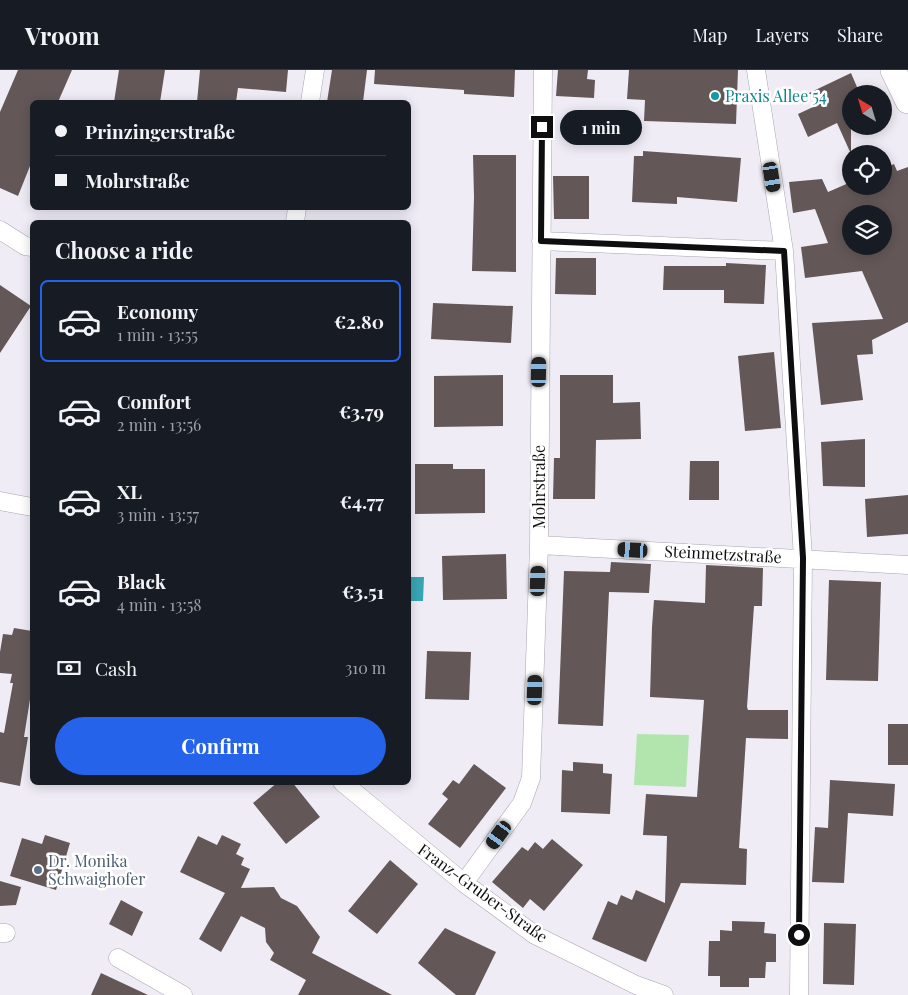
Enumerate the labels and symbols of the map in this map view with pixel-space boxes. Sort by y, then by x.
place label: Praxis Allee 54 [725,85,827,106]
north arrow [842,85,892,135]
marker: Praxis Allee 54 [709,90,721,102]
callout: 1 min [560,110,642,144]
route end [531,116,553,138]
car [762,161,781,193]
car [531,357,546,387]
street label: Mohrstraße [528,445,549,529]
street label: Steinmetzstraße [664,540,782,567]
car [617,542,648,558]
car [529,566,546,596]
car [526,675,543,705]
car [484,818,513,852]
street label: Franz-Gruber-Straße [414,838,552,947]
place label: Dr. Monika Schwaighofer [48,850,145,889]
marker: Dr. Monika Schwaighofer [32,864,44,876]
route start [788,924,810,946]

